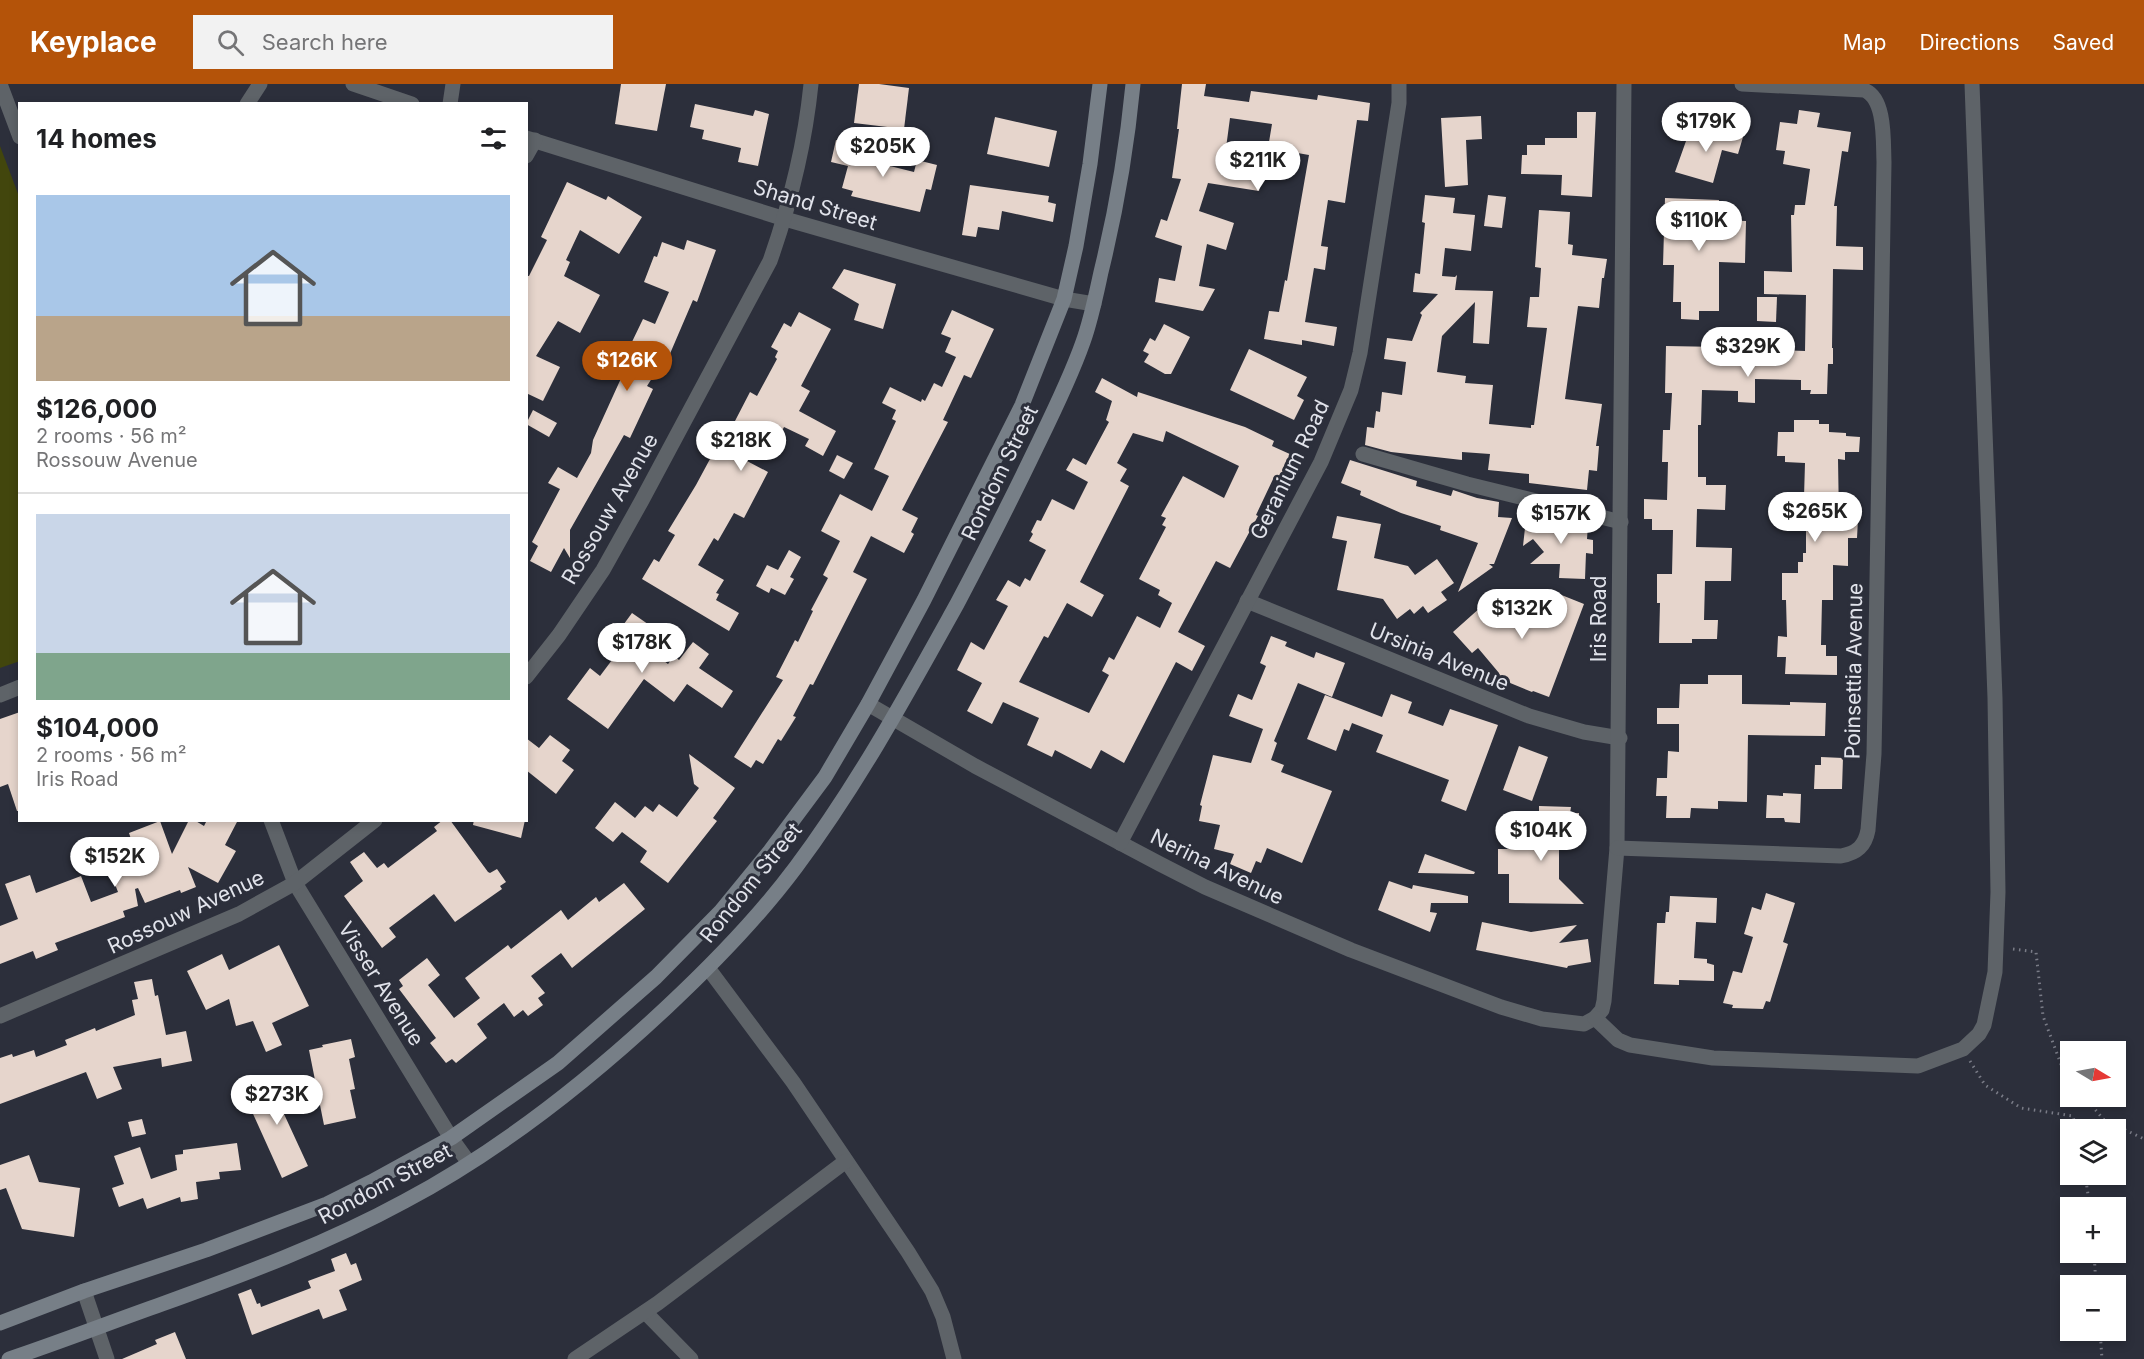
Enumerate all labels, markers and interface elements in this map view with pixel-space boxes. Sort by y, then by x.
search box [193,15,613,69]
text: Keyplace [30,25,157,59]
icon: search [214,26,247,59]
text: Search here [262,29,388,55]
text: Map [1843,30,1886,55]
text: Directions [1919,30,2020,55]
text: Saved [2053,30,2114,55]
pin: $179K [1664,102,1748,153]
text: $179K [1676,109,1736,133]
icon: filters [477,122,510,155]
text: 14 homes [36,123,157,154]
pin: $205K [841,127,925,178]
text: $205K [850,134,916,158]
pin: $211K [1216,141,1300,192]
text: $211K [1229,148,1287,172]
street label: Shand Street [750,174,880,235]
pin: $110K [1657,201,1741,252]
text: $110K [1670,208,1728,232]
icon: home [219,234,327,342]
pin: $329K [1706,327,1790,378]
text: $329K [1715,334,1781,358]
pin: $126K [585,341,669,392]
text: $126K [596,348,658,372]
text: $126,000 [36,393,157,424]
street label: Geranium Road [1245,396,1334,544]
street label: Rondom Street [956,401,1043,544]
pin: $218K [699,421,783,472]
text: 2 rooms · 56 m² [36,424,187,448]
text: $218K [710,428,772,452]
street label: Rossouw Avenue [556,429,663,589]
text: Rossouw Avenue [36,448,198,472]
pin: $265K [1773,492,1857,543]
pin: $157K [1519,494,1603,545]
text: $265K [1782,499,1848,523]
text: $157K [1531,501,1591,525]
icon: home [219,553,327,661]
street label: Iris Road [1586,576,1611,662]
street label: Poinsettia Avenue [1839,583,1868,759]
pin: $132K [1480,589,1564,640]
text: $132K [1491,596,1553,620]
street label: Ursinia Avenue [1366,617,1513,696]
pin: $178K [600,623,684,674]
text: $178K [612,630,672,654]
text: $104,000 [36,712,159,743]
text: 2 rooms · 56 m² [36,743,187,767]
text: Iris Road [36,767,118,791]
pin: $104K [1499,811,1583,862]
street label: Rondom Street [695,818,807,948]
text: $104K [1509,818,1573,842]
street label: Nerina Avenue [1146,823,1288,910]
pin: $152K [73,837,157,888]
text: $152K [84,844,146,868]
street label: Rossouw Avenue [104,864,268,959]
street label: Visser Avenue [333,917,430,1050]
north arrow [2060,1041,2126,1107]
map controls [2060,1041,2126,1341]
pin: $273K [235,1075,319,1126]
text: $273K [245,1082,309,1106]
button: layers [2060,1119,2126,1185]
street label: Rondom Street [314,1138,456,1229]
button: + [2060,1197,2126,1263]
button: − [2060,1275,2126,1341]

